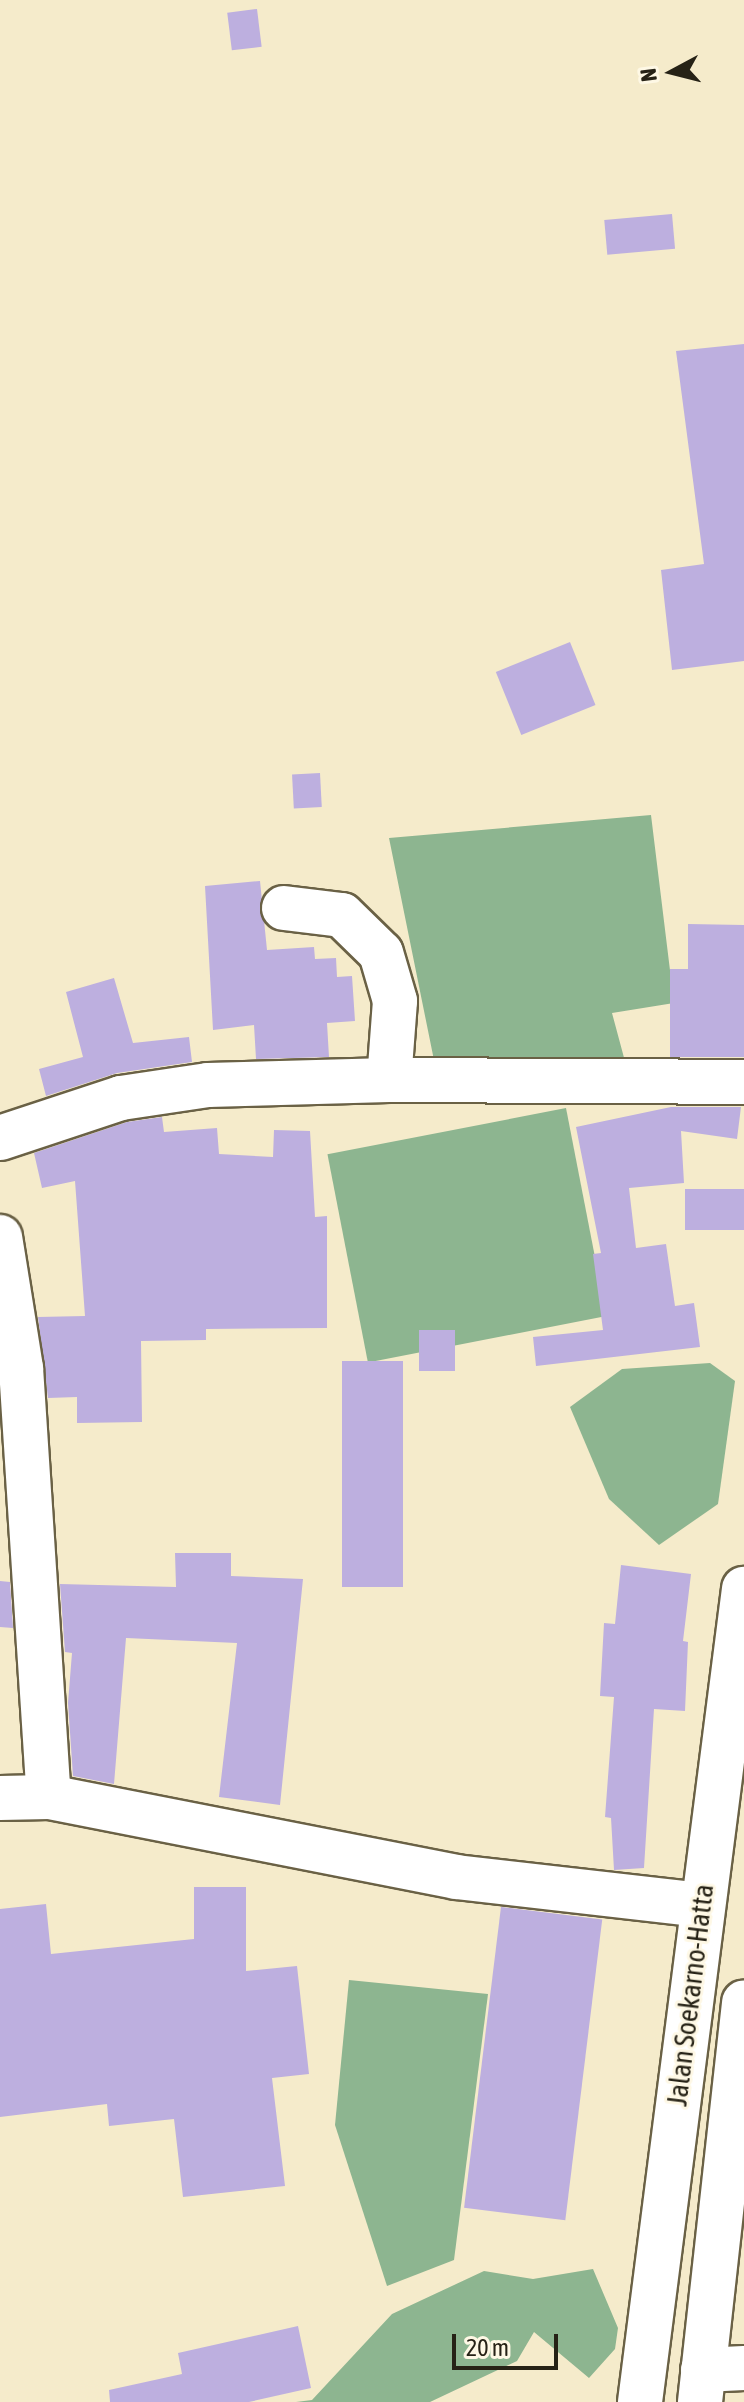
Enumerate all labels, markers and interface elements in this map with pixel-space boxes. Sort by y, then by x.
north arrow [632,32,712,112]
text: N [634,67,662,83]
street label: Jalan Soekarno-Hatta [660,1882,720,2108]
scale bar [456,2318,562,2368]
text: 20 m [466,2334,509,2361]

